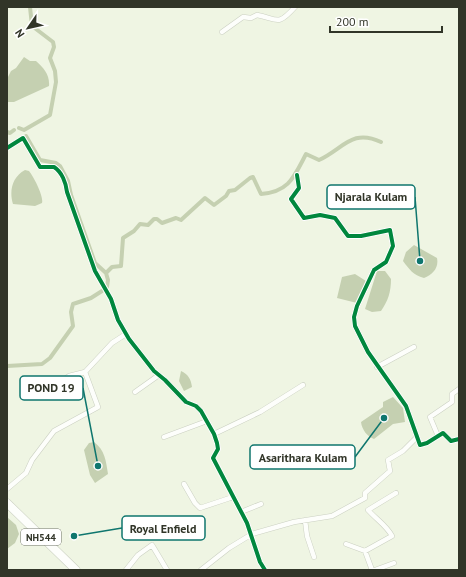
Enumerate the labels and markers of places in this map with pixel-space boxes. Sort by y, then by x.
callout: Njarala Kulam [327,185,415,209]
callout: POND 19 [20,376,83,400]
callout: Asarithara Kulam [250,445,355,469]
callout: Royal Enfield [122,516,205,540]

